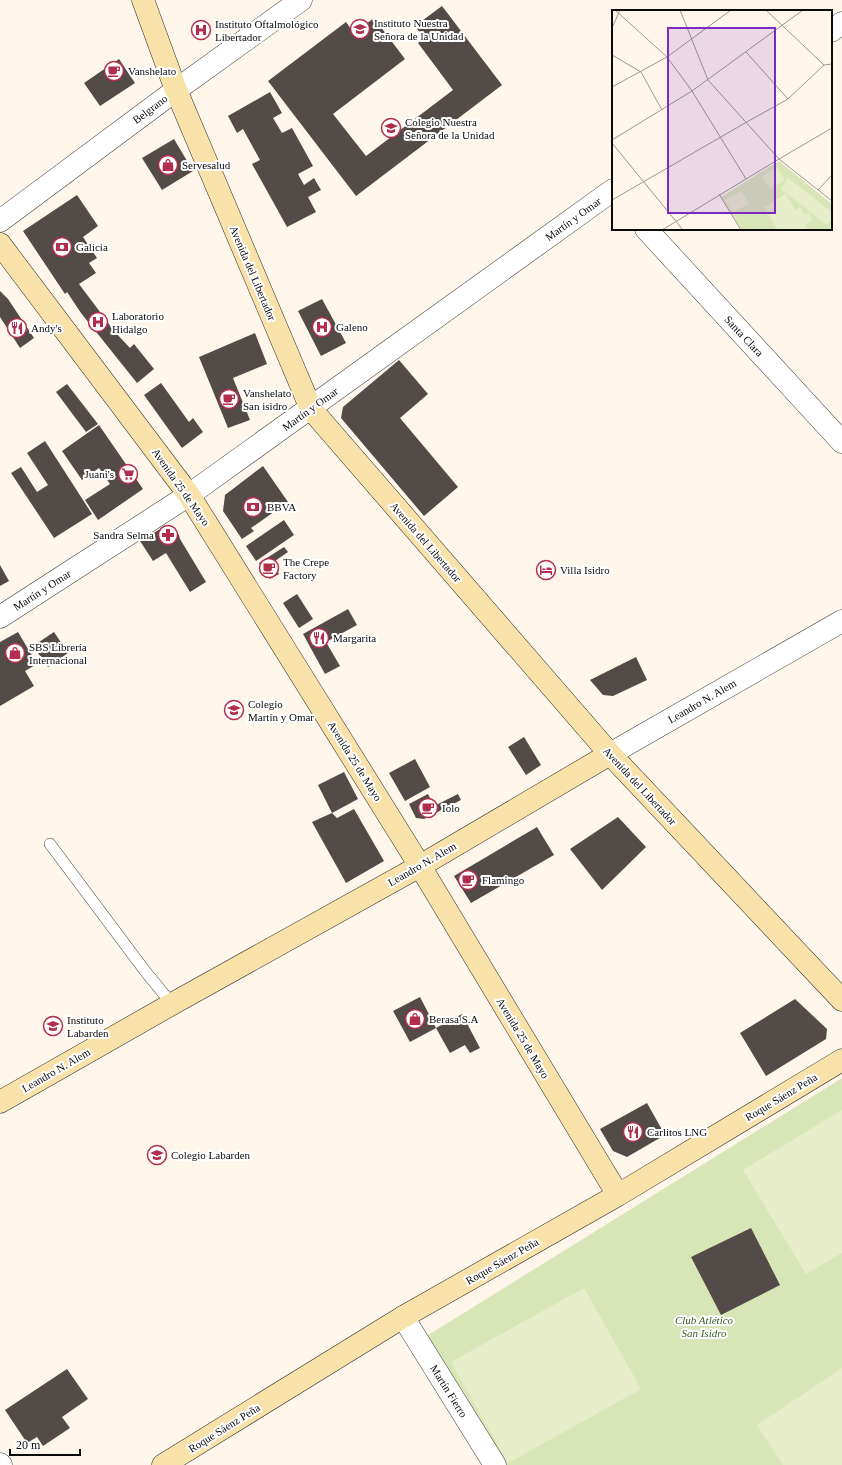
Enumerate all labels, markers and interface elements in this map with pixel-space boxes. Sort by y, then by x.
inset map [612,10,832,230]
place label: Instituto Nuestra Señora de la Unidad [374,17,464,42]
place label: Instituto Oftalmológico Libertador [215,18,319,43]
school or university icon: Instituto Nuestra Señora de la Unidad [349,18,371,40]
hospital icon: Instituto Oftalmológico Libertador [190,19,212,41]
cafe icon: Vanshelato [103,60,125,82]
place label: Vanshelato [128,65,177,77]
street label: Belgrano [130,92,170,126]
place label: Colegio Nuestra Señora de la Unidad [405,116,495,141]
school or university icon: Colegio Nuestra Señora de la Unidad [380,117,402,139]
shop icon: Servesalud [157,154,179,176]
place label: Servesalud [182,159,231,171]
street label: Martín y Omar [543,195,603,243]
street label: Avenida del Libertador [228,224,279,323]
bank icon: Galicia [51,236,73,258]
place label: Galicia [76,241,108,253]
place label: Laboratorio Hidalgo [112,310,164,335]
hospital icon: Laboratorio Hidalgo [87,311,109,333]
street label: Santa Clara [722,313,766,359]
hospital icon: Galeno [311,316,333,338]
restaurant icon: Andy's [6,317,28,339]
place label: Galeno [336,321,368,333]
place label: Andy's [31,322,62,334]
street label: Martín y Omar [280,385,340,433]
place label: Vanshelato San isidro [243,387,292,412]
cafe icon: Vanshelato San isidro [218,388,240,410]
street label: Avenida 25 de Mayo [150,446,213,528]
supermarket icon: Juani's [117,463,139,485]
place label: Juani's [85,468,114,480]
bank icon: BBVA [242,496,264,518]
street label: Avenida del Libertador [388,500,464,585]
place label: BBVA [267,501,296,513]
pharmacy icon: Sandra Selma [157,524,179,546]
place label: Sandra Selma [93,529,154,541]
place label: The Crepe Factory [283,556,329,581]
cafe icon: The Crepe Factory [258,557,280,579]
hotel icon: Villa Isidro [535,559,557,581]
place label: Villa Isidro [560,564,610,576]
street label: Martín y Omar [11,567,73,613]
restaurant icon: Margarita [308,627,330,649]
place label: Margarita [333,632,376,644]
place label: SBS Librería Internacional [29,641,87,666]
shop icon: SBS Librería Internacional [4,642,26,664]
street label: Leandro N. Alem [666,676,739,725]
place label: Colegio Martín y Omar [248,698,314,723]
school or university icon: Colegio Martín y Omar [223,699,245,721]
street label: Avenida 25 de Mayo [326,719,385,804]
street label: Avenida del Libertador [601,745,679,828]
cafe icon: Iolo [417,797,439,819]
place label: Iolo [442,802,460,814]
street label: Leandro N. Alem [386,839,459,888]
cafe icon: Flamingo [457,869,479,891]
place label: Flamingo [482,874,525,886]
street label: Avenida 25 de Mayo [494,996,552,1081]
shop icon: Berasa S.A [404,1008,426,1030]
place label: Berasa S.A [429,1013,479,1025]
place label: Instituto Labarden [67,1014,109,1039]
school or university icon: Instituto Labarden [42,1015,64,1037]
street label: Leandro N. Alem [20,1045,93,1094]
street label: Roque Sáenz Peña [743,1071,819,1123]
restaurant icon: Carlitos LNG [622,1121,644,1143]
place label: Carlitos LNG [647,1126,707,1138]
school or university icon: Colegio Labarden [146,1144,168,1166]
place label: Colegio Labarden [171,1149,251,1161]
street label: Roque Sáenz Peña [464,1235,541,1287]
park label: Club Atlético San Isidro [675,1314,734,1339]
street label: Martín Fierro [428,1363,470,1420]
street label: Roque Sáenz Peña [186,1401,262,1455]
scale bar [10,1431,80,1457]
text: 20 m [16,1438,41,1452]

